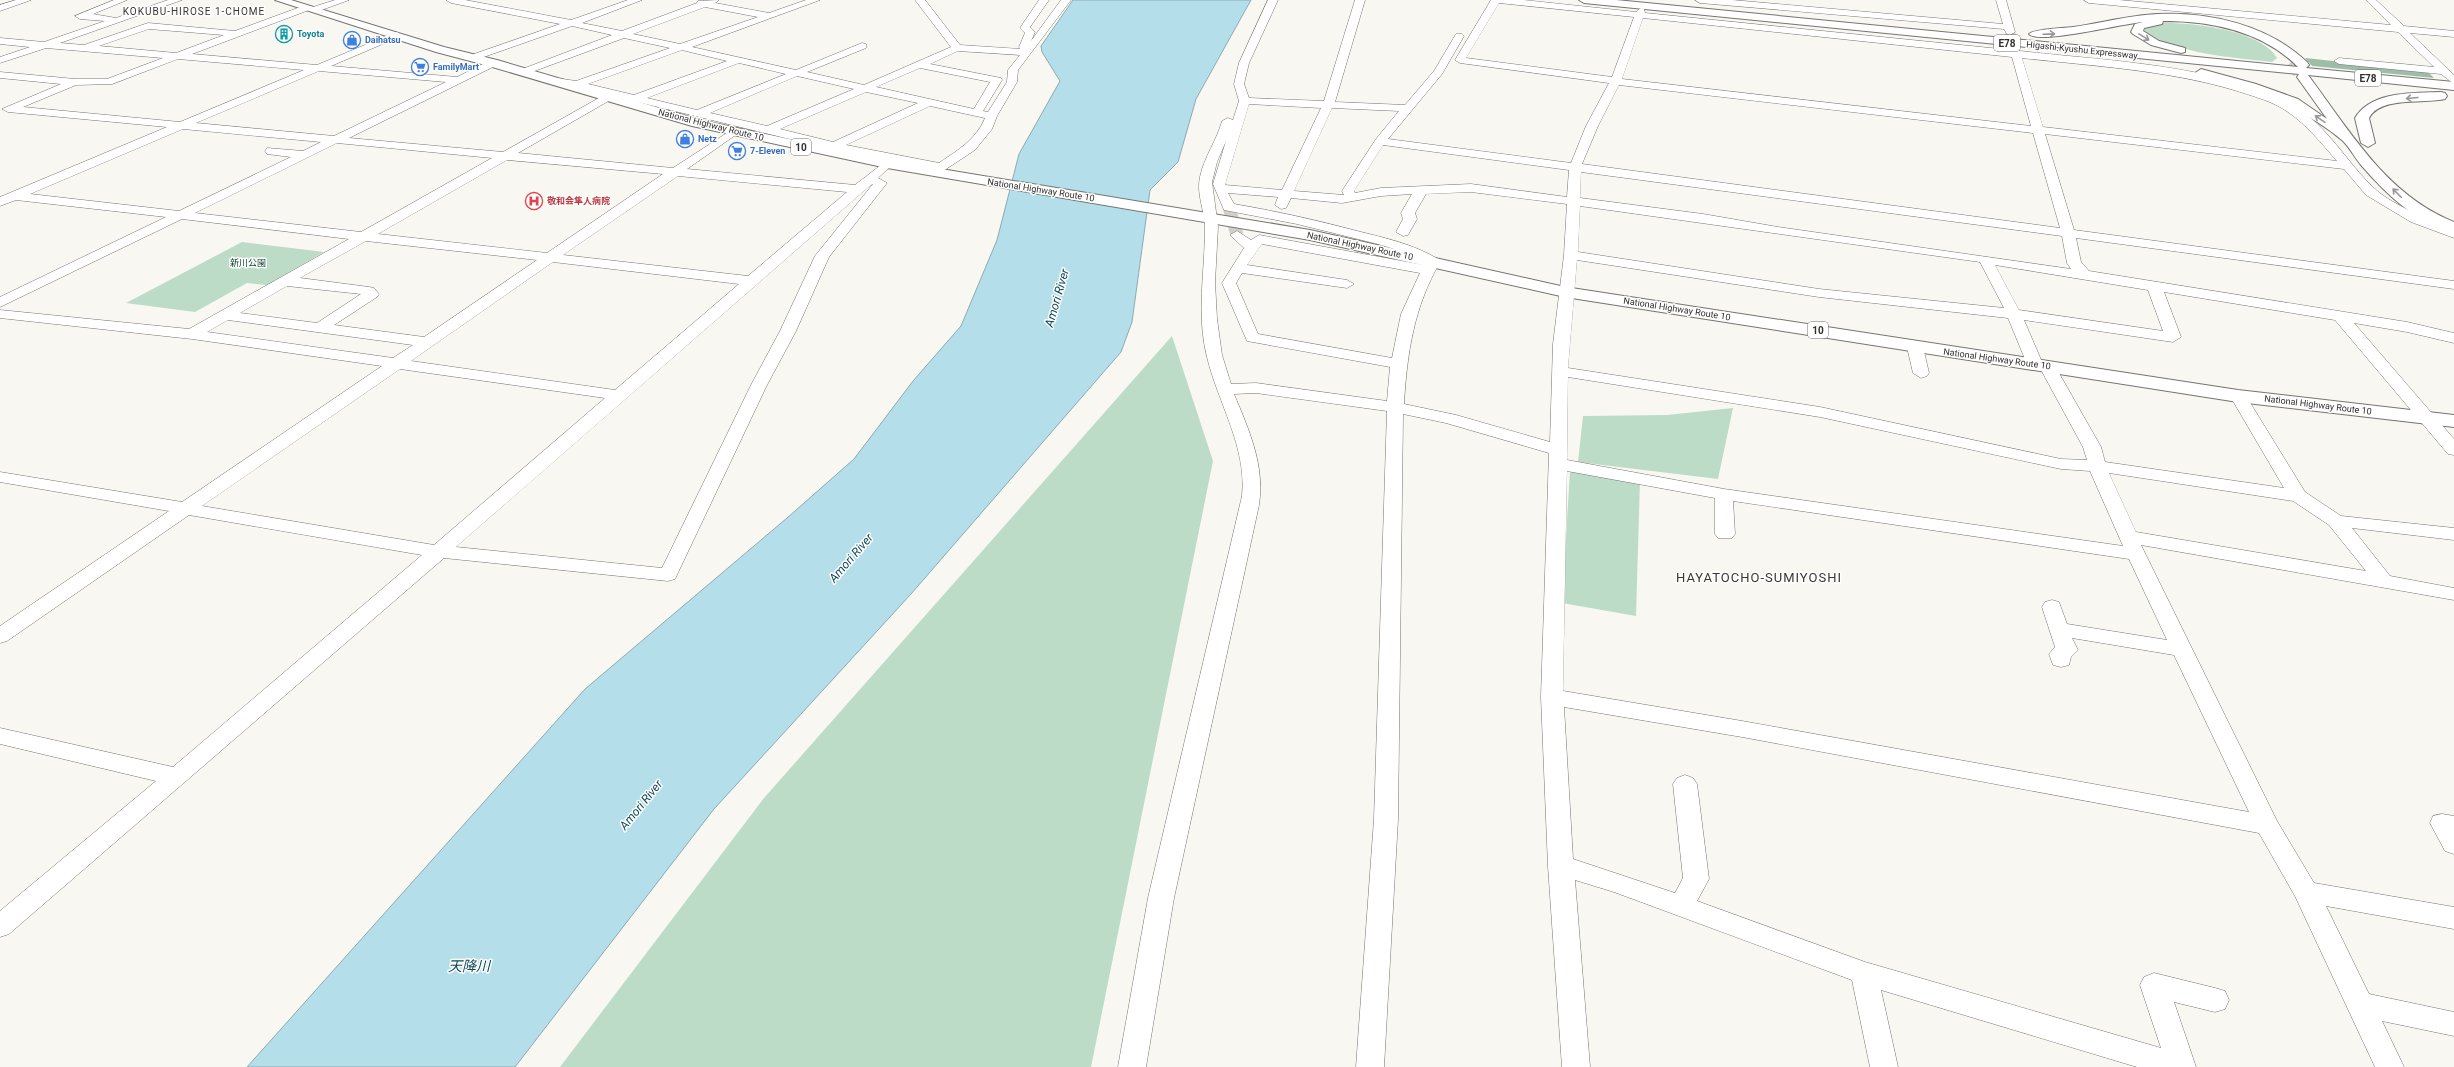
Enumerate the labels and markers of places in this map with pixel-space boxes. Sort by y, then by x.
building icon: Toyota [274,24,294,44]
place label: Toyota [297,29,324,39]
shop icon: Daihatsu [342,30,362,50]
place label: Daihatsu [365,35,401,45]
supermarket icon: FamilyMart [410,57,430,77]
place label: FamilyMart [433,62,479,72]
shop icon: Netz [675,129,695,149]
place label: Netz [698,134,717,144]
supermarket icon: 7-Eleven [727,141,747,161]
place label: 7-Eleven [750,146,785,156]
hospital icon: 敬和会隼人病院 [524,191,544,211]
place label: 敬和会隼人病院 [547,196,610,206]

